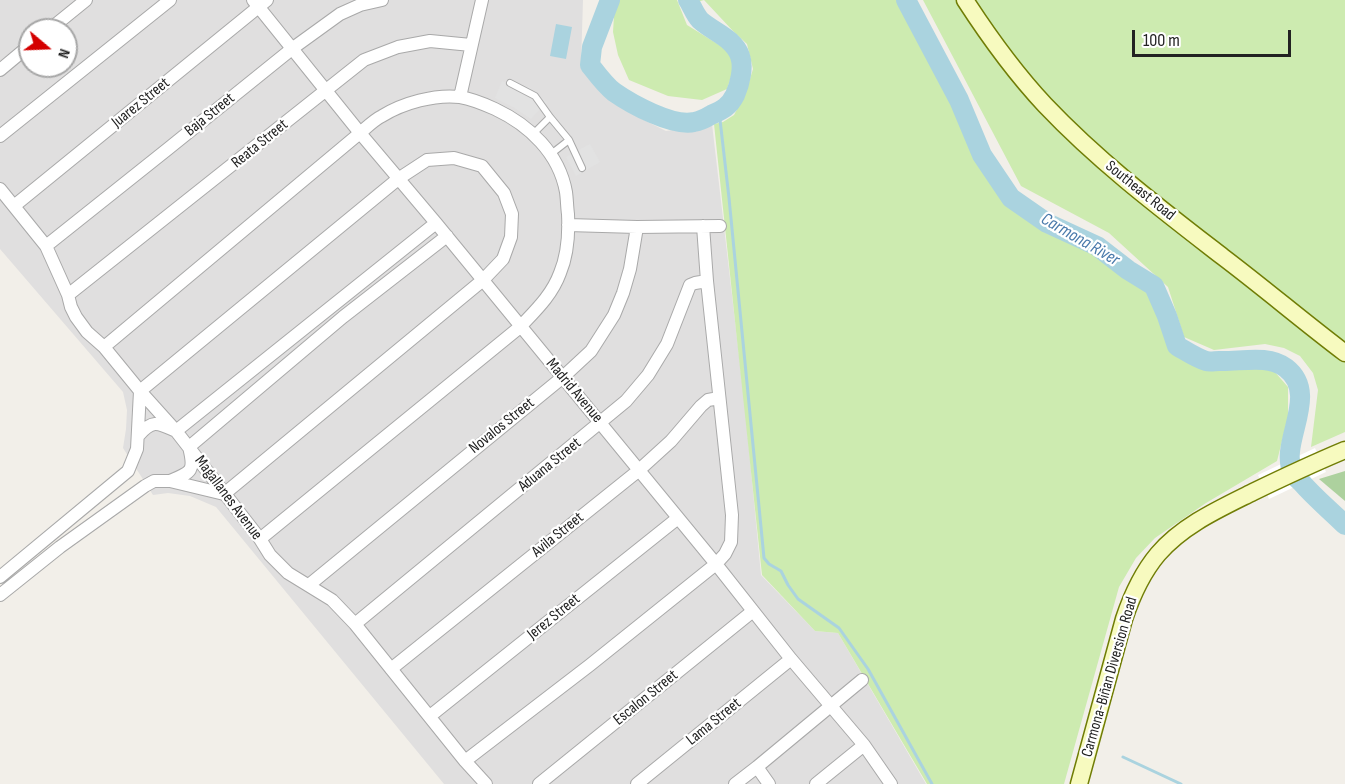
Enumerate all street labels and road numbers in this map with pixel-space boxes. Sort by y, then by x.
street label: Juarez Street [108,74,174,132]
street label: Baja Street [181,89,239,141]
street label: Reata Street [228,115,292,173]
street label: Southeast Road [1101,157,1179,225]
street label: Madrid Avenue [542,355,606,427]
street label: Novalos Street [465,394,539,458]
street label: Aduana Street [515,434,585,496]
street label: Magallanes Avenue [190,452,266,544]
street label: Avila Street [528,508,588,562]
street label: Jerez Street [524,590,584,644]
street label: Carmona-Biñan Diversion Road [1078,595,1142,759]
street label: Escalon Street [610,666,682,730]
street label: Lama Street [683,694,745,750]

